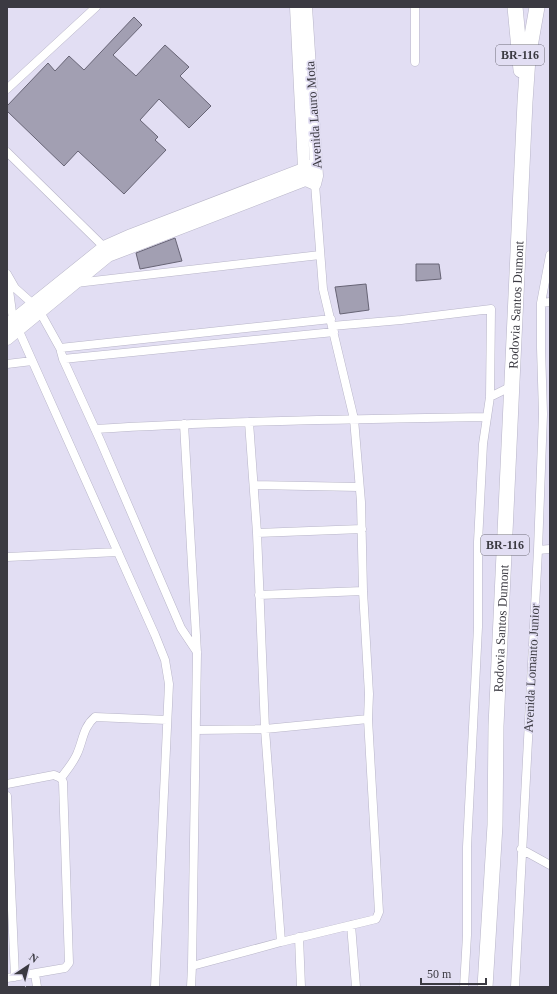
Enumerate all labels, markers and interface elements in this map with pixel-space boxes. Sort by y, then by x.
road number: BR-116 [496,45,544,65]
street label: Avenida Lauro Mota [302,60,325,169]
street label: Rodovia Santos Dumont [506,240,527,369]
road number: BR-116 [481,535,529,555]
street label: Rodovia Santos Dumont [491,564,512,693]
street label: Avenida Lomanto Junior [521,603,542,733]
north arrow [8,946,48,986]
text: N [27,951,40,965]
scale bar [421,960,486,986]
text: 50 m [427,967,452,981]

